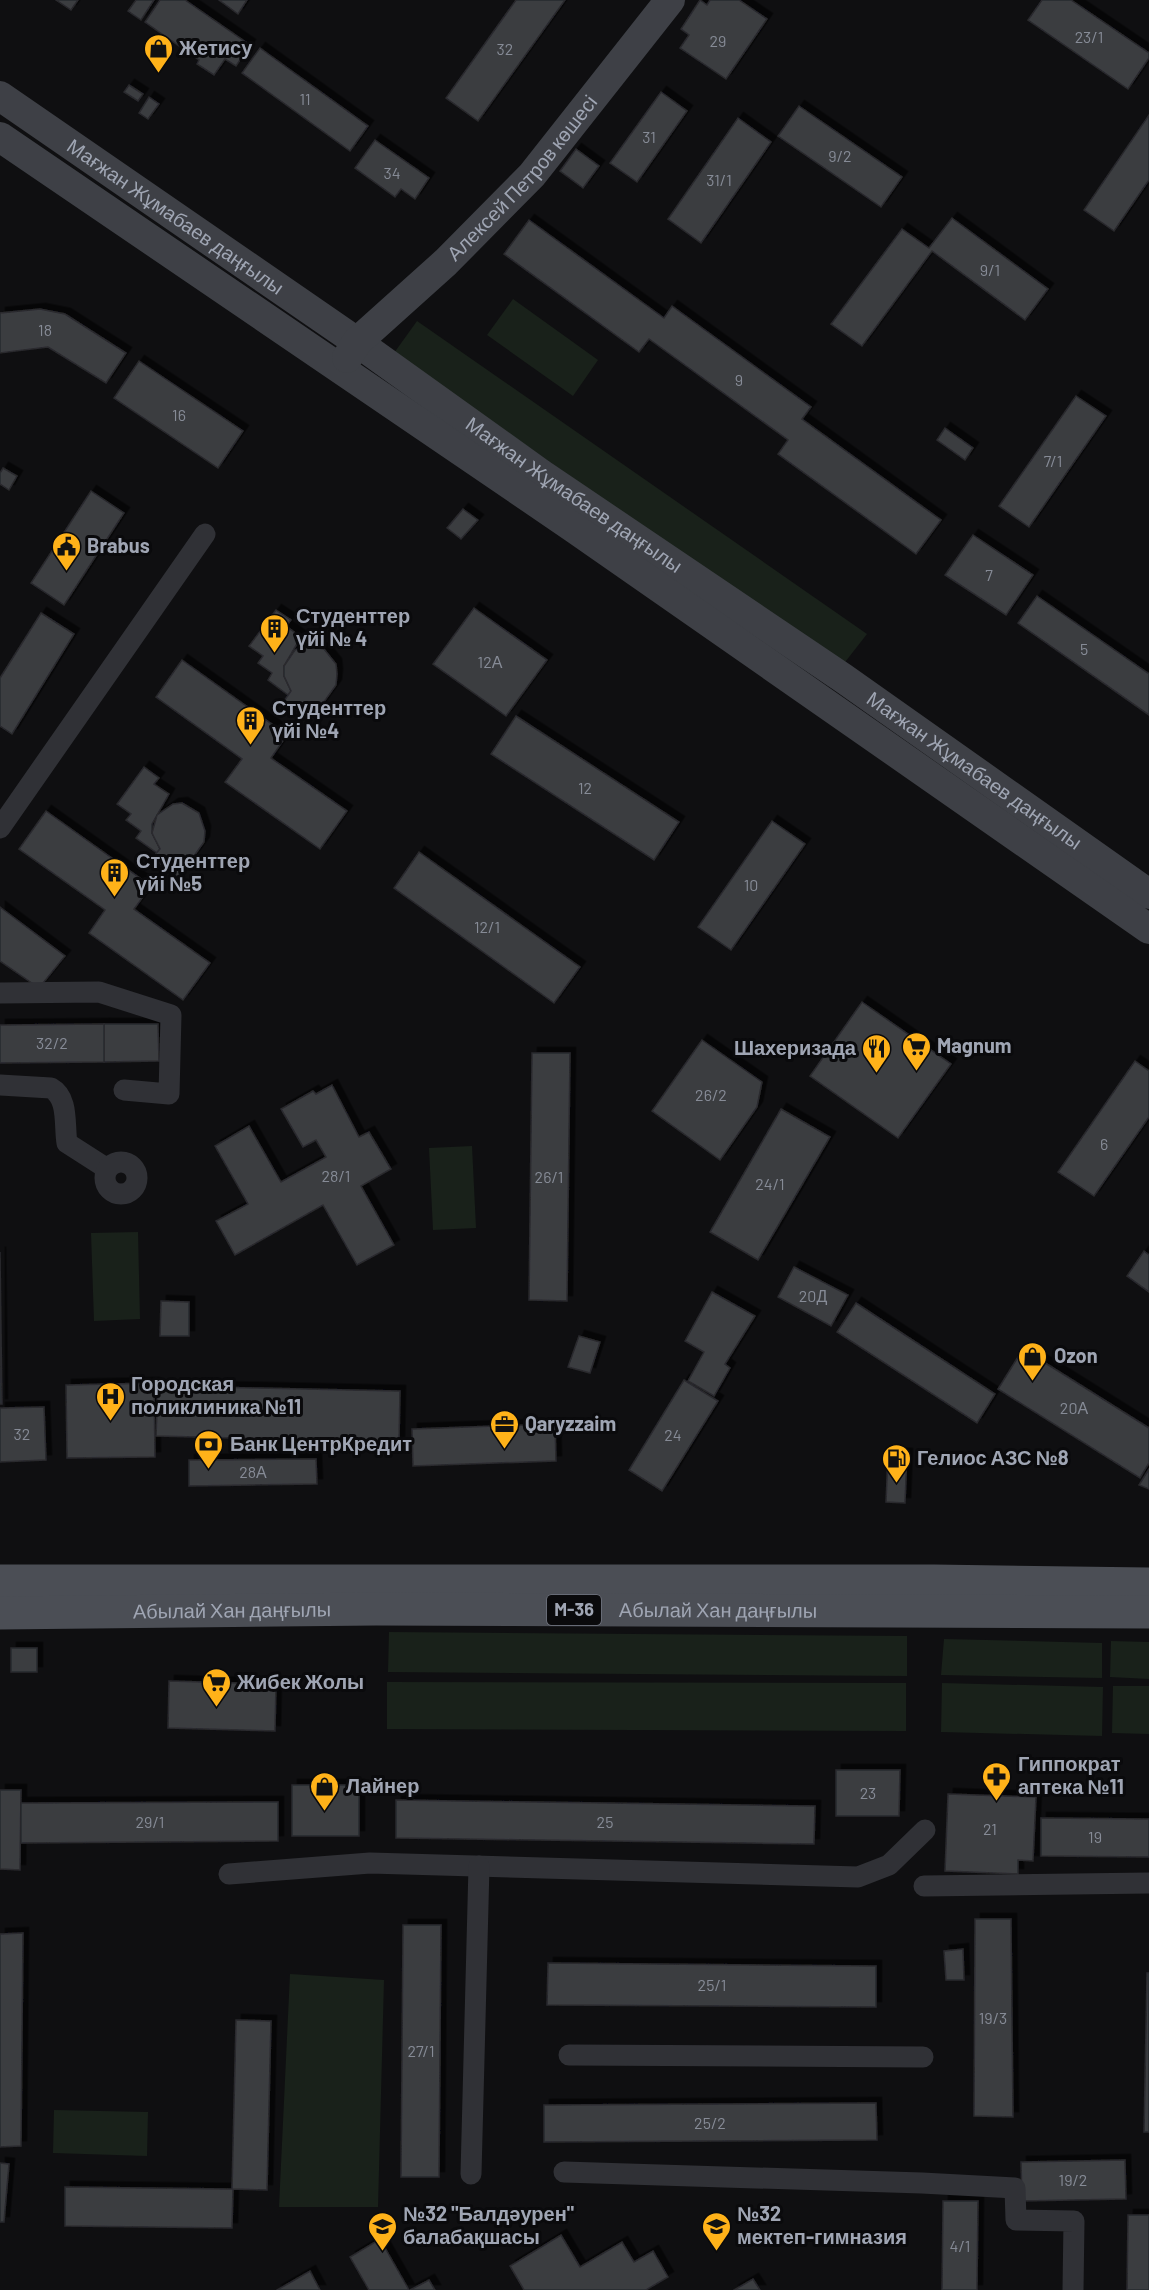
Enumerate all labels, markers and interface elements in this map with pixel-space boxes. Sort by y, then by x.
house number: 23/1 [1075,27,1103,46]
house number: 29 [710,31,726,50]
shop icon: Жетису [142,32,174,74]
place label: Жетису [178,35,253,59]
house number: 32 [497,39,513,58]
house number: 11 [299,89,311,108]
street label: Алексей Петров көшесі [441,90,601,265]
house number: 31 [642,127,656,146]
street label: Мағжан Жұмабаев даңғылы [63,133,289,299]
house number: 9/2 [828,146,852,165]
house number: 34 [383,163,401,182]
house number: 31/1 [706,170,732,189]
house number: 9/1 [980,260,1000,279]
house number: 18 [38,320,52,339]
house number: 9 [735,370,743,389]
house number: 16 [172,405,186,424]
street label: Мағжан Жұмабаев даңғылы [462,411,687,577]
house number: 7/1 [1044,451,1062,470]
public building icon: Brabus [50,530,82,572]
place label: Brabus [87,533,150,557]
house number: 7 [985,565,993,584]
place label: Студенттер үйі № 4 [296,603,410,650]
building icon: Студенттер үйі № 4 [259,612,291,654]
house number: 5 [1080,639,1088,658]
house number: 12А [478,652,503,671]
street label: Мағжан Жұмабаев даңғылы [863,686,1087,854]
place label: Студенттер үйі №4 [272,695,386,742]
building icon: Студенттер үйі №4 [235,704,267,746]
house number: 12 [578,778,592,797]
place label: Студенттер үйі №5 [136,848,250,895]
building icon: Студенттер үйі №5 [99,856,131,898]
house number: 10 [744,875,758,894]
house number: 12/1 [474,917,500,936]
supermarket icon: Magnum [900,1030,932,1072]
restaurant icon: Шахеризада [861,1032,893,1074]
house number: 32/2 [36,1033,68,1052]
place label: Magnum [937,1033,1012,1057]
place label: Шахеризада [734,1035,857,1059]
house number: 26/2 [695,1085,727,1104]
house number: 6 [1100,1134,1108,1153]
house number: 28/1 [322,1166,350,1185]
house number: 26/1 [535,1167,563,1186]
house number: 24/1 [755,1174,785,1193]
house number: 20Д [799,1286,827,1305]
shop icon: Ozon [1017,1340,1049,1382]
place label: Ozon [1054,1343,1098,1367]
place label: Городская поликлиника №11 [131,1371,301,1418]
hospital icon: Городская поликлиника №11 [94,1380,126,1422]
house number: 20А [1060,1398,1088,1417]
office icon: Qaryzzaim [488,1408,520,1450]
place label: Qaryzzaim [525,1411,616,1435]
house number: 32 [14,1424,30,1443]
house number: 24 [664,1425,682,1444]
bank icon: Банк ЦентрКредит [193,1428,225,1470]
place label: Банк ЦентрКредит [230,1431,412,1455]
fuel station icon: Гелиос АЗС №8 [880,1442,912,1484]
place label: Гелиос АЗС №8 [917,1445,1069,1469]
house number: 28А [239,1462,267,1481]
road number: M-36 [547,1595,601,1625]
street label: Абылай Хан даңғылы [133,1596,331,1623]
street label: Абылай Хан даңғылы [619,1597,817,1622]
supermarket icon: Жибек Жолы [200,1666,232,1708]
place label: Жибек Жолы [236,1669,364,1693]
place label: Гиппократ аптека №11 [1018,1751,1124,1798]
pharmacy icon: Гиппократ аптека №11 [981,1760,1013,1802]
shop icon: Лайнер [309,1770,341,1812]
place label: Лайнер [346,1773,419,1797]
house number: 23 [860,1783,876,1802]
house number: 29/1 [136,1812,164,1831]
house number: 25 [597,1812,613,1831]
house number: 21 [983,1819,997,1838]
house number: 19 [1088,1827,1102,1846]
house number: 25/1 [698,1975,726,1994]
house number: 19/3 [979,2008,1007,2027]
house number: 27/1 [407,2041,435,2060]
house number: 25/2 [694,2113,726,2132]
house number: 19/2 [1059,2170,1087,2189]
place label: №32 "Балдәурен" балабақшасы [403,2201,574,2248]
place label: №32 мектеп-гимназия [737,2201,907,2248]
school or university icon: №32 "Балдәурен" балабақшасы [366,2210,398,2252]
school or university icon: №32 мектеп-гимназия [700,2210,732,2252]
house number: 4/1 [950,2236,970,2255]

